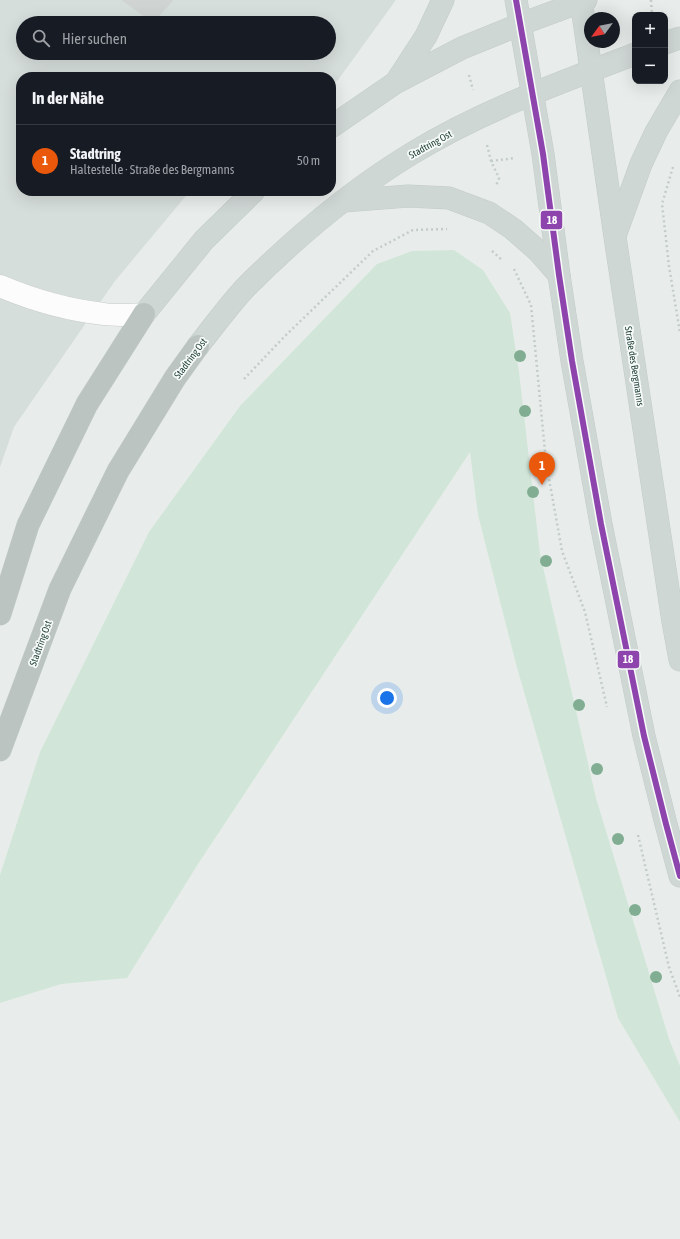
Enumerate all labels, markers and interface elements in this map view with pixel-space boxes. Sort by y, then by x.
north arrow [584,12,620,48]
map controls [632,12,668,84]
button: + [632,12,668,48]
search box [16,16,336,60]
icon: search [30,27,52,49]
text: Hier suchen [62,30,127,47]
button: − [632,48,668,84]
text: In der Nähe [32,88,104,108]
street label: Stadtring Ost [407,128,454,161]
text: Stadtring [70,145,121,162]
text: 1 [42,153,48,168]
text: 50 m [297,153,320,168]
text: Haltestelle · Straße des Bergmanns [70,162,234,177]
line badge: 18 [540,210,563,230]
text: 18 [547,214,557,226]
street label: Straße des Bergmanns [623,325,646,407]
street label: Stadtring Ost [172,336,209,381]
pin: 1 [529,452,555,485]
street label: Stadtring Ost [27,619,54,667]
line badge: 18 [617,650,640,669]
text: 18 [623,653,633,665]
your location [377,688,397,708]

